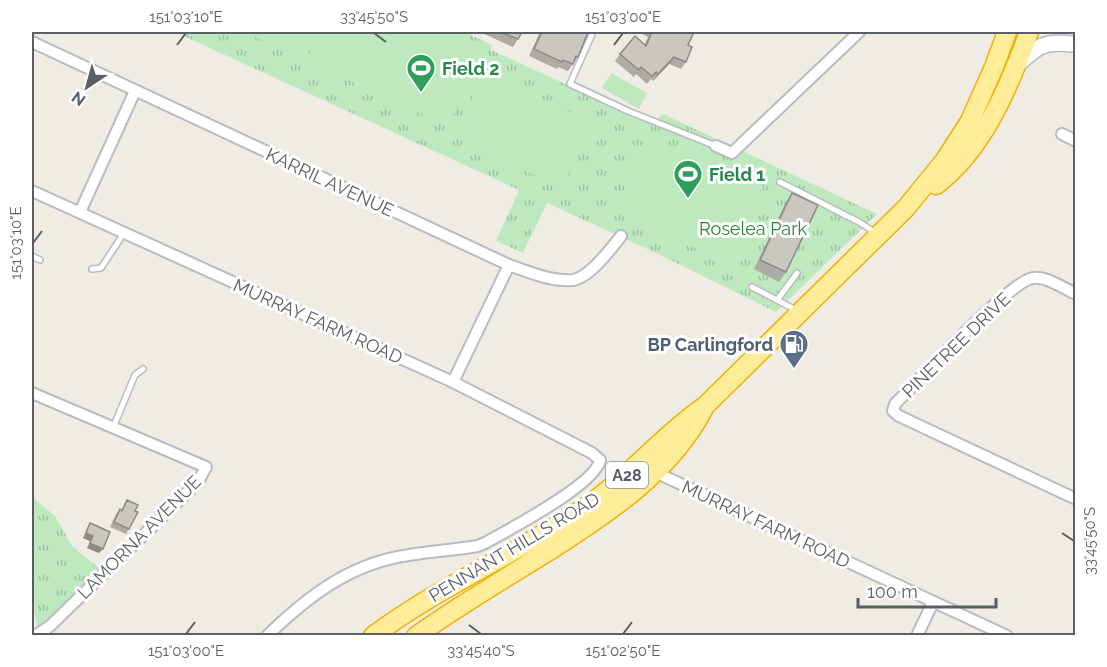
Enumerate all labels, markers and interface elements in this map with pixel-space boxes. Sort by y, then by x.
text: 151°03'10"E [149,8,223,26]
text: 33°45'50"S [340,8,408,26]
text: 151°03'00"E [585,8,661,26]
sports icon: Field 2 [405,52,437,94]
north arrow [57,57,117,117]
place label: Field 2 [442,58,500,79]
text: N [68,87,89,110]
street label: KARRIL AVENUE [263,143,397,221]
sports icon: Field 1 [672,158,704,200]
place label: Field 1 [709,164,765,185]
text: 151°03'10"E [7,206,25,280]
park label: Roselea Park [699,218,807,239]
street label: MURRAY FARM ROAD [230,274,406,368]
street label: PINETREE DRIVE [898,288,1014,402]
fuel station icon: BP Carlingford [778,328,810,370]
place label: BP Carlingford [648,334,773,355]
road number: A28 [606,462,648,488]
street label: LAMORNA AVENUE [73,471,205,603]
street label: MURRAY FARM ROAD [679,476,853,572]
street label: PENNANT HILLS ROAD [425,488,603,606]
text: 33°45'50"S [1081,507,1099,575]
scale bar [858,571,996,609]
text: 100 m [867,581,918,602]
text: 151°03'00"E [148,642,224,660]
text: 33°45'40"S [447,642,515,660]
text: 151°02'50"E [586,642,660,660]

